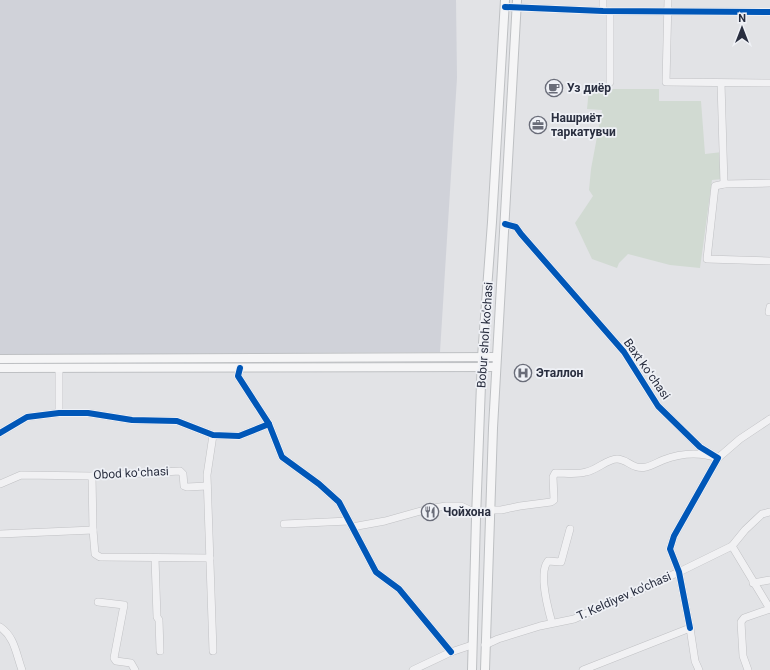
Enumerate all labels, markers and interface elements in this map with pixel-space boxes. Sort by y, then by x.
north arrow [722,8,762,48]
text: N [738,12,746,25]
cafe icon: Уз диёр [544,78,564,98]
place label: Уз диёр [567,81,611,95]
place label: Нашриёт таркатувчи [551,111,616,139]
office icon: Нашриёт таркатувчи [528,115,548,135]
street label: Bobur shoh ko'chasi [474,281,496,389]
street label: Baxt koʻchasi [621,336,673,402]
hospital icon: Эталлон [513,363,533,383]
place label: Эталлон [536,366,584,380]
street label: Obod koʻchasi [93,464,169,482]
restaurant icon: Чойхона [420,502,440,522]
place label: Чойхона [443,505,491,519]
street label: T. Keldiyev ko'chasi [575,569,673,623]

